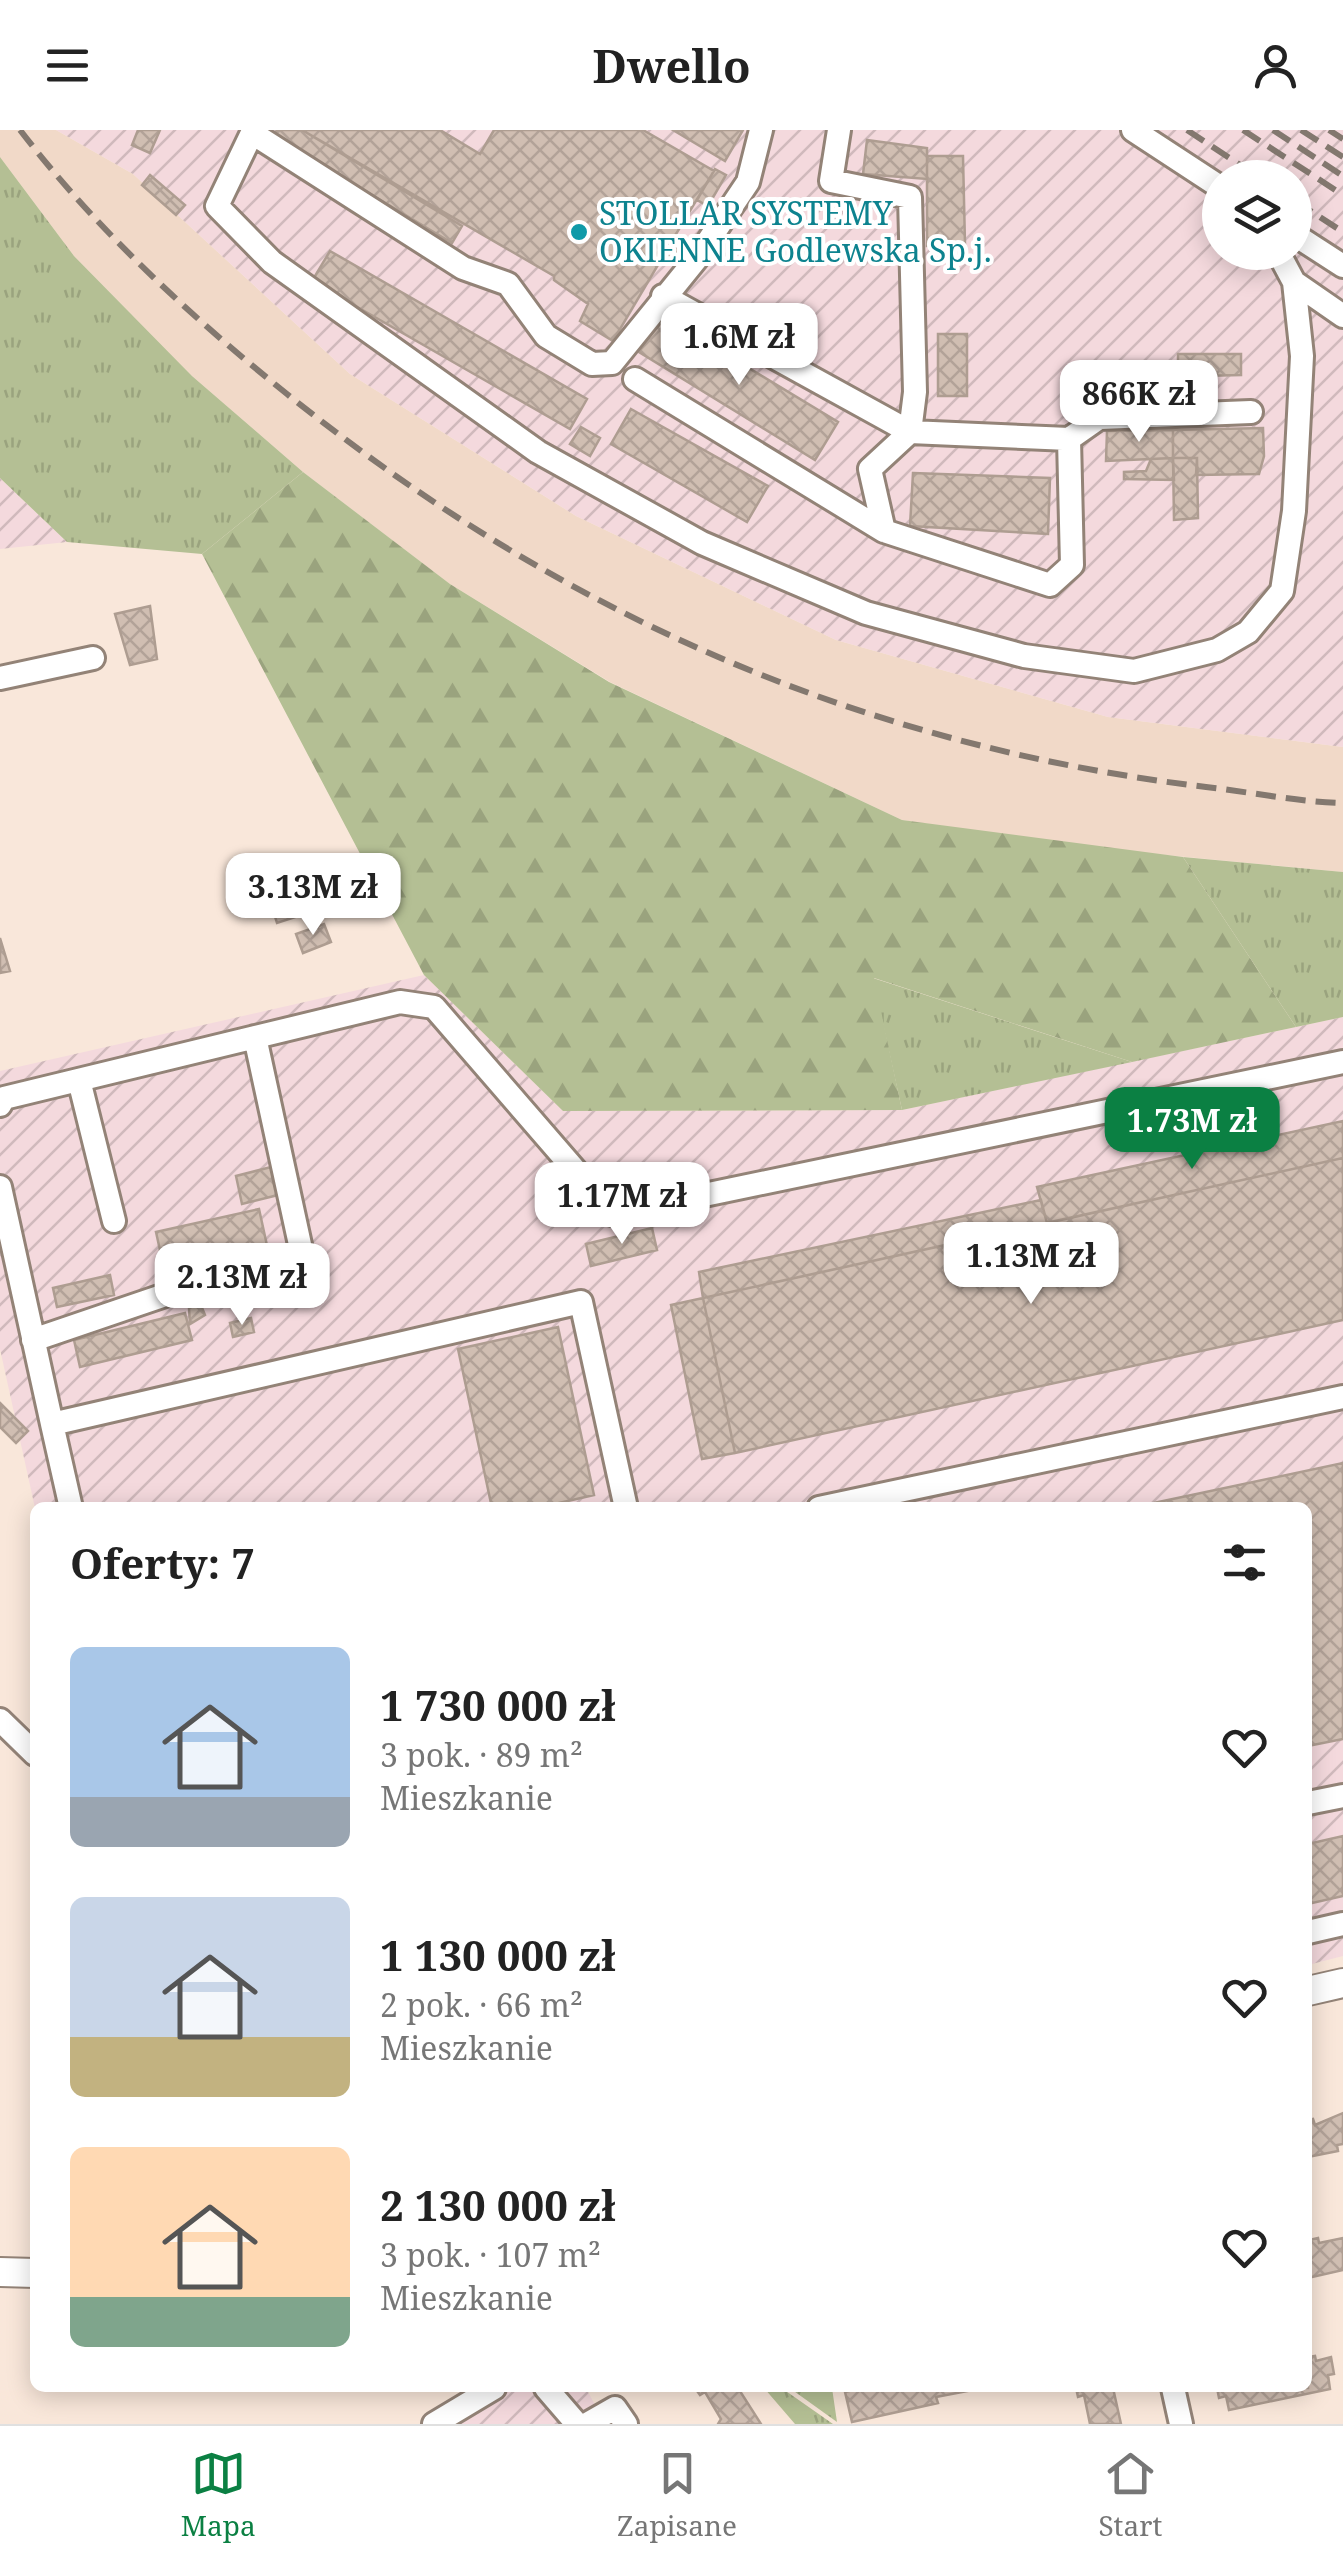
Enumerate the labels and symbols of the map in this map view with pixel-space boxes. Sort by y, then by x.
place label: STOLLAR SYSTEMY OKIENNE Godlewska Sp.j. [599,191,992,271]
marker: STOLLAR SYSTEMY OKIENNE Godlewska Sp.j. [568,221,590,243]
pin: 1.6M zł [647,303,831,388]
pin: 866K zł [1047,360,1231,445]
pin: 3.13M zł [210,853,416,938]
pin: 1.73M zł [1089,1087,1295,1172]
pin: 1.17M zł [519,1162,725,1247]
pin: 1.13M zł [928,1222,1134,1307]
pin: 2.13M zł [139,1243,345,1328]

